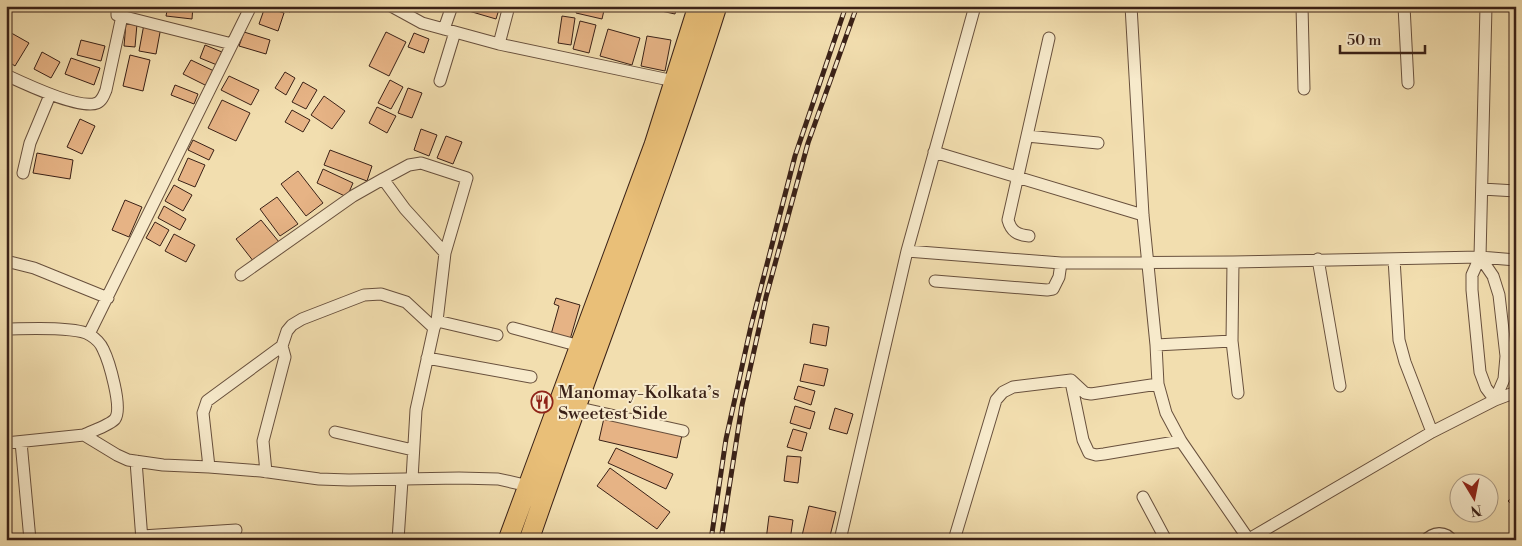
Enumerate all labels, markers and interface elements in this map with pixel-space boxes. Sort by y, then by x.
scale bar [1340,22,1424,54]
text: 50 m [1347,31,1381,50]
place label: Manomay-Kolkata’s Sweetest Side [558,381,720,425]
restaurant icon: Manomay-Kolkata’s Sweetest Side [530,390,554,414]
north arrow [1450,474,1500,524]
text: N [1469,500,1483,520]

